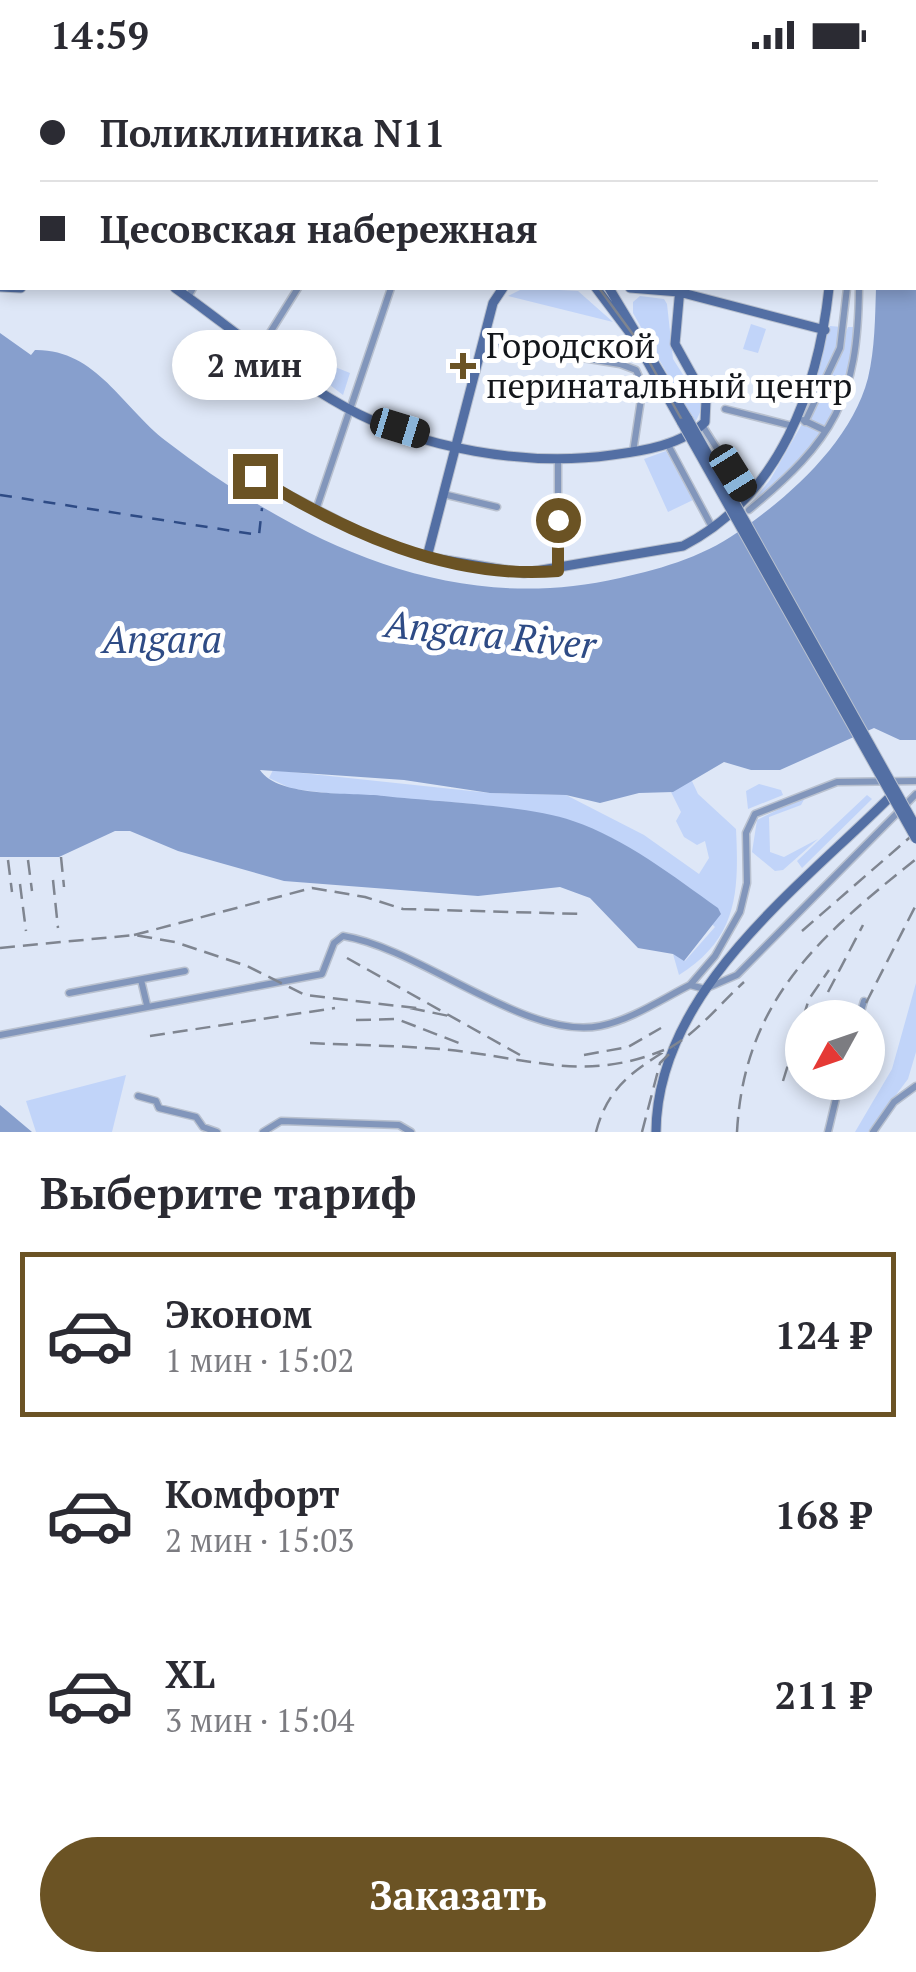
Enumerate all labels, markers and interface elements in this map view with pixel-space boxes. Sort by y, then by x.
text: 14:59 [50,10,149,60]
text: Поликлиника N11 [100,108,446,158]
text: Цесовская набережная [100,204,538,254]
place label: Городской перинатальный центр [486,322,852,408]
callout: 2 мин [172,331,338,401]
text: 2 мин [207,344,302,386]
marker: Городской перинатальный центр [450,353,476,379]
car [367,405,433,451]
car [704,440,762,506]
route end [233,454,278,499]
route start [536,498,581,543]
water label: Angara River [380,598,599,670]
water label: Angara [100,614,222,664]
north arrow [785,1000,885,1100]
map controls [785,1000,885,1100]
text: Выберите тариф [40,1162,416,1222]
text: Эконом [165,1289,312,1339]
icon: car [45,1290,135,1380]
text: 124 ₽ [775,1310,871,1360]
text: 1 мин · 15:02 [165,1339,354,1381]
text: Комфорт [165,1469,340,1519]
icon: car [45,1470,135,1560]
text: 168 ₽ [775,1490,871,1540]
text: 2 мин · 15:03 [165,1519,354,1561]
text: XL [165,1649,215,1699]
icon: car [45,1650,135,1740]
text: 211 ₽ [775,1670,871,1720]
text: 3 мин · 15:04 [165,1699,354,1741]
button: Заказать [40,1837,876,1952]

